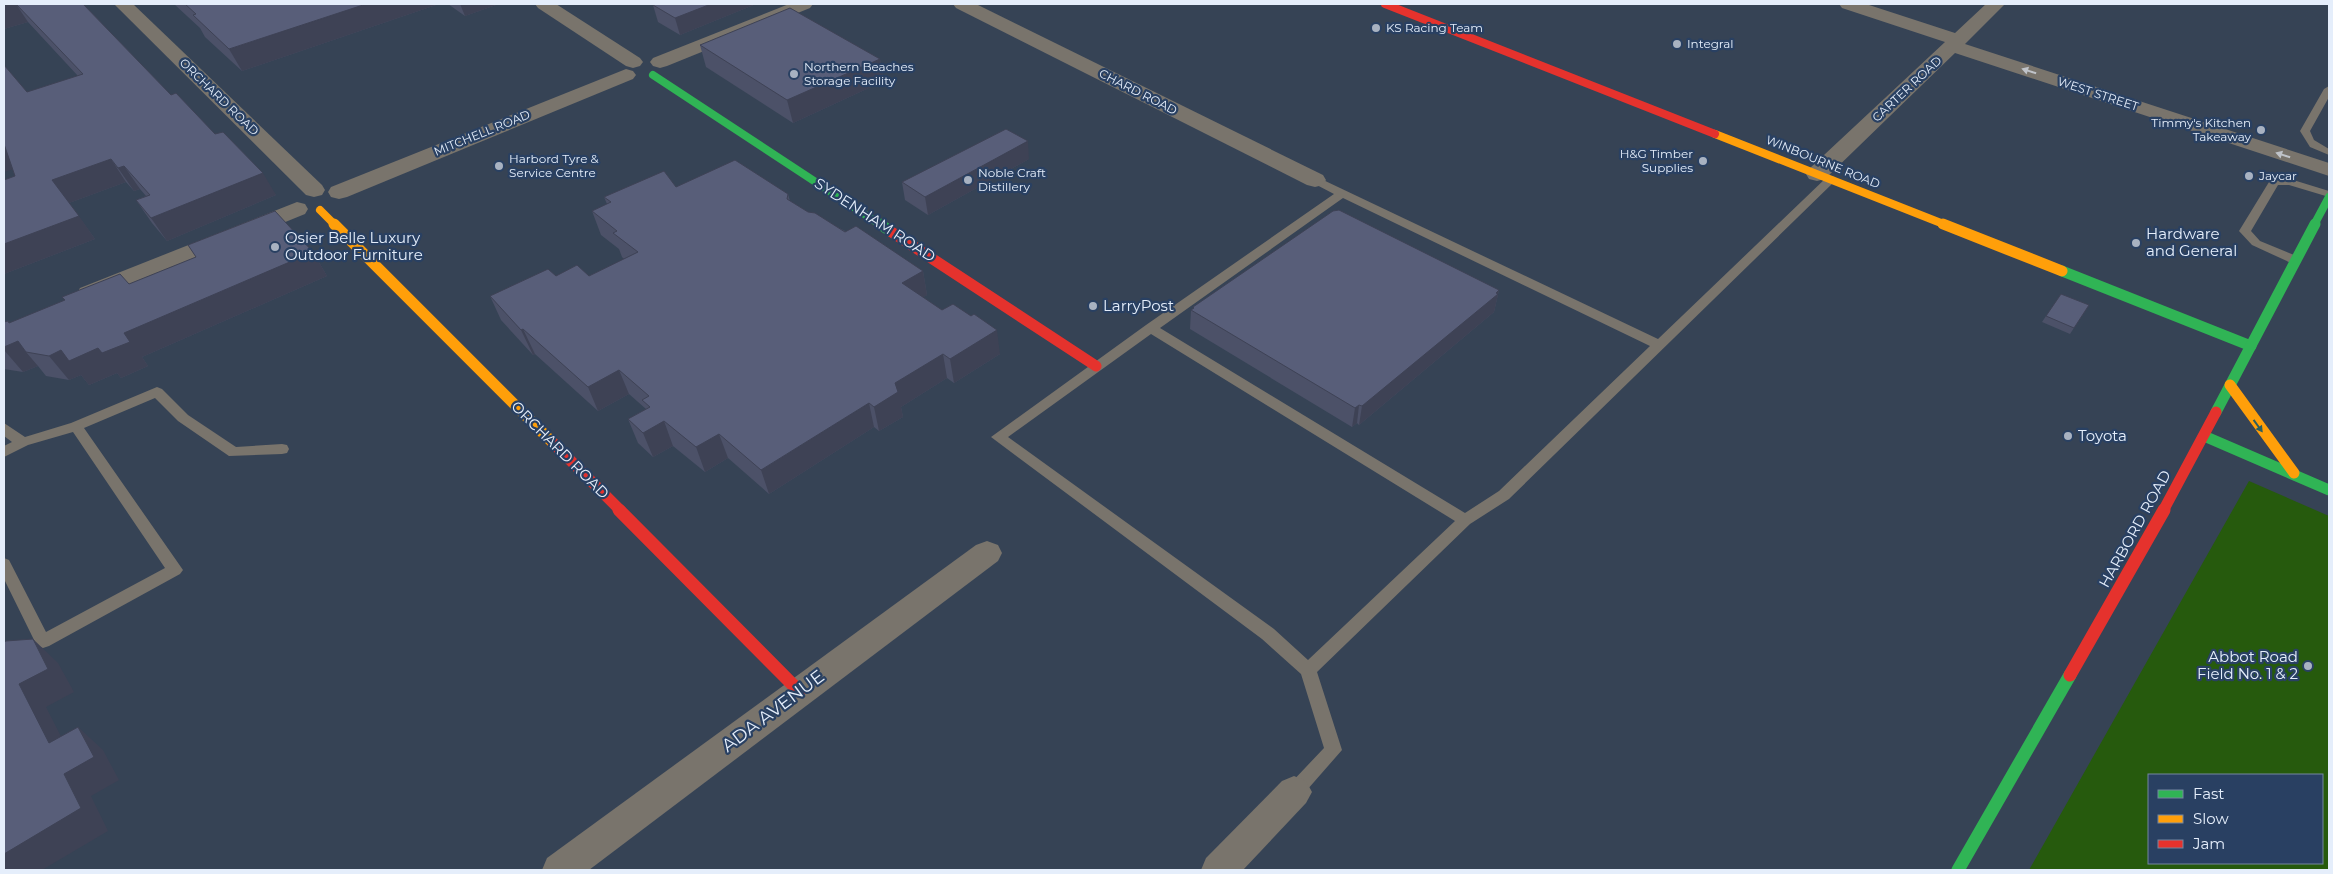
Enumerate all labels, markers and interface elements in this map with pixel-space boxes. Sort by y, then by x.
place label: KS Racing Team [1386,20,1483,35]
marker: KS Racing Team [1370,22,1382,34]
place label: Integral [1687,36,1733,51]
marker: Integral [1671,38,1683,50]
street label: CARTER ROAD [1869,53,1945,125]
street label: ORCHARD ROAD [177,55,262,138]
place label: Northern Beaches Storage Facility [804,59,914,88]
street label: CHARD ROAD [1097,65,1180,118]
one-way arrow [2021,67,2036,75]
marker: Northern Beaches Storage Facility [788,68,800,80]
street label: WEST STREET [2056,73,2141,114]
street label: MITCHELL ROAD [431,106,532,159]
place label: Timmy's Kitchen Takeaway [2151,115,2251,144]
marker: Timmy's Kitchen Takeaway [2255,124,2267,136]
street label: WINBOURNE ROAD [1764,132,1883,191]
place label: H&G Timber Supplies [1620,146,1693,175]
one-way arrow [2275,150,2290,158]
place label: Harbord Tyre & Service Centre [509,151,599,180]
marker: H&G Timber Supplies [1697,155,1709,167]
marker: Harbord Tyre & Service Centre [493,160,505,172]
place label: Noble Craft Distillery [978,165,1046,194]
place label: Jaycar [2258,168,2297,183]
marker: Jaycar [2243,170,2255,182]
street label: SYDENHAM ROAD [811,173,939,266]
marker: Noble Craft Distillery [962,174,974,186]
place label: Hardware and General [2146,224,2237,260]
place label: Osier Belle Luxury Outdoor Furniture [285,228,423,264]
marker: Hardware and General [2130,237,2142,249]
marker: Osier Belle Luxury Outdoor Furniture [269,241,281,253]
place label: LarryPost [1103,296,1174,315]
marker: LarryPost [1087,300,1099,312]
street label: ORCHARD ROAD [507,397,613,503]
one-way arrow [2252,419,2262,432]
place label: Toyota [2078,426,2127,445]
marker: Toyota [2062,430,2074,442]
street label: HARBORD ROAD [2094,467,2175,591]
place label: Abbot Road Field No. 1 & 2 [2197,647,2298,683]
marker: Abbot Road Field No. 1 & 2 [2302,660,2314,672]
street label: ADA AVENUE [717,665,829,757]
legend [2148,774,2323,864]
text: Fast [2193,784,2224,803]
text: Slow [2193,809,2229,828]
text: Jam [2192,834,2225,853]

